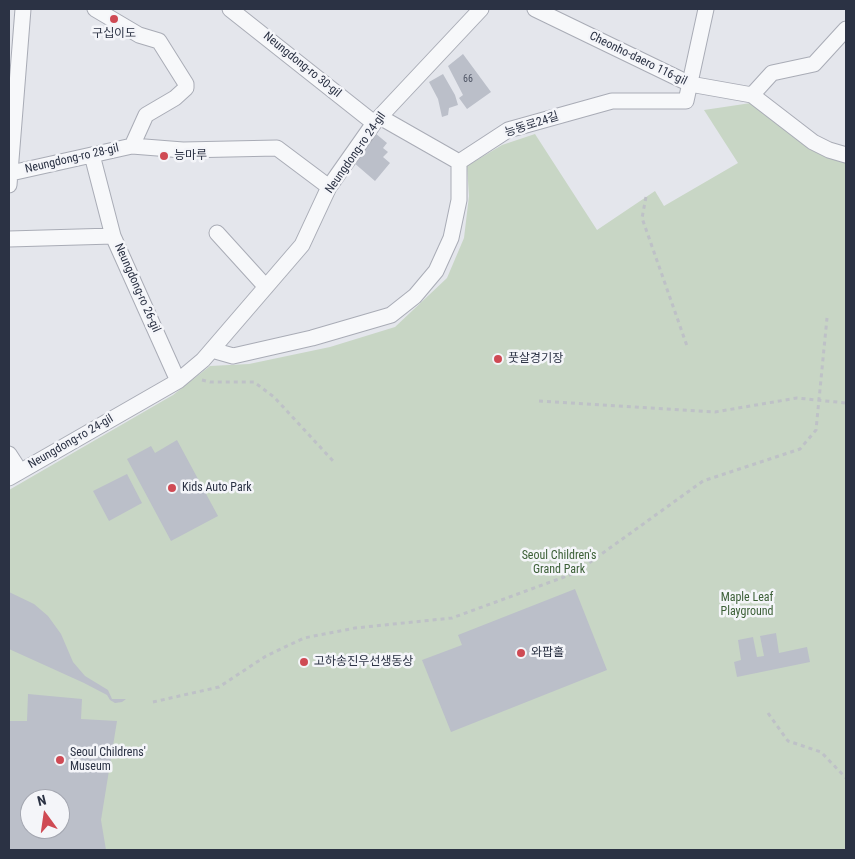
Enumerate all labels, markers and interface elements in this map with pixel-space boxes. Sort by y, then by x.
marker: 구십이도 [108,13,120,25]
place label: 구십이도 [92,27,136,41]
street label: Neungdong-ro 30-gil [260,29,344,101]
street label: Cheonho-daero 116-gil [587,29,689,89]
house number: 66 [463,73,473,85]
street label: 능동로24길 [503,109,561,141]
street label: Neungdong-ro 24-gil [323,110,389,196]
street label: Neungdong-ro 28-gil [24,141,120,177]
place label: 능마루 [174,149,207,163]
marker: 능마루 [158,150,170,162]
street label: Neungdong-ro 26-gil [111,241,163,335]
place label: 풋살경기장 [508,352,563,366]
marker: 풋살경기장 [492,353,504,365]
street label: Neungdong-ro 24-gil [26,412,116,472]
place label: Kids Auto Park [182,481,252,495]
marker: Kids Auto Park [166,482,178,494]
park label: Seoul Children's Grand Park [522,549,596,577]
park label: Maple Leaf Playground [720,591,774,619]
place label: 와팝홀 [531,646,564,660]
marker: 와팝홀 [515,647,527,659]
place label: 고하송진우선생동상 [314,655,413,669]
marker: 고하송진우선생동상 [298,656,310,668]
place label: Seoul Childrens' Museum [70,746,146,774]
marker: Seoul Childrens' Museum [54,754,66,766]
north arrow [20,789,70,839]
text: N [36,792,48,809]

